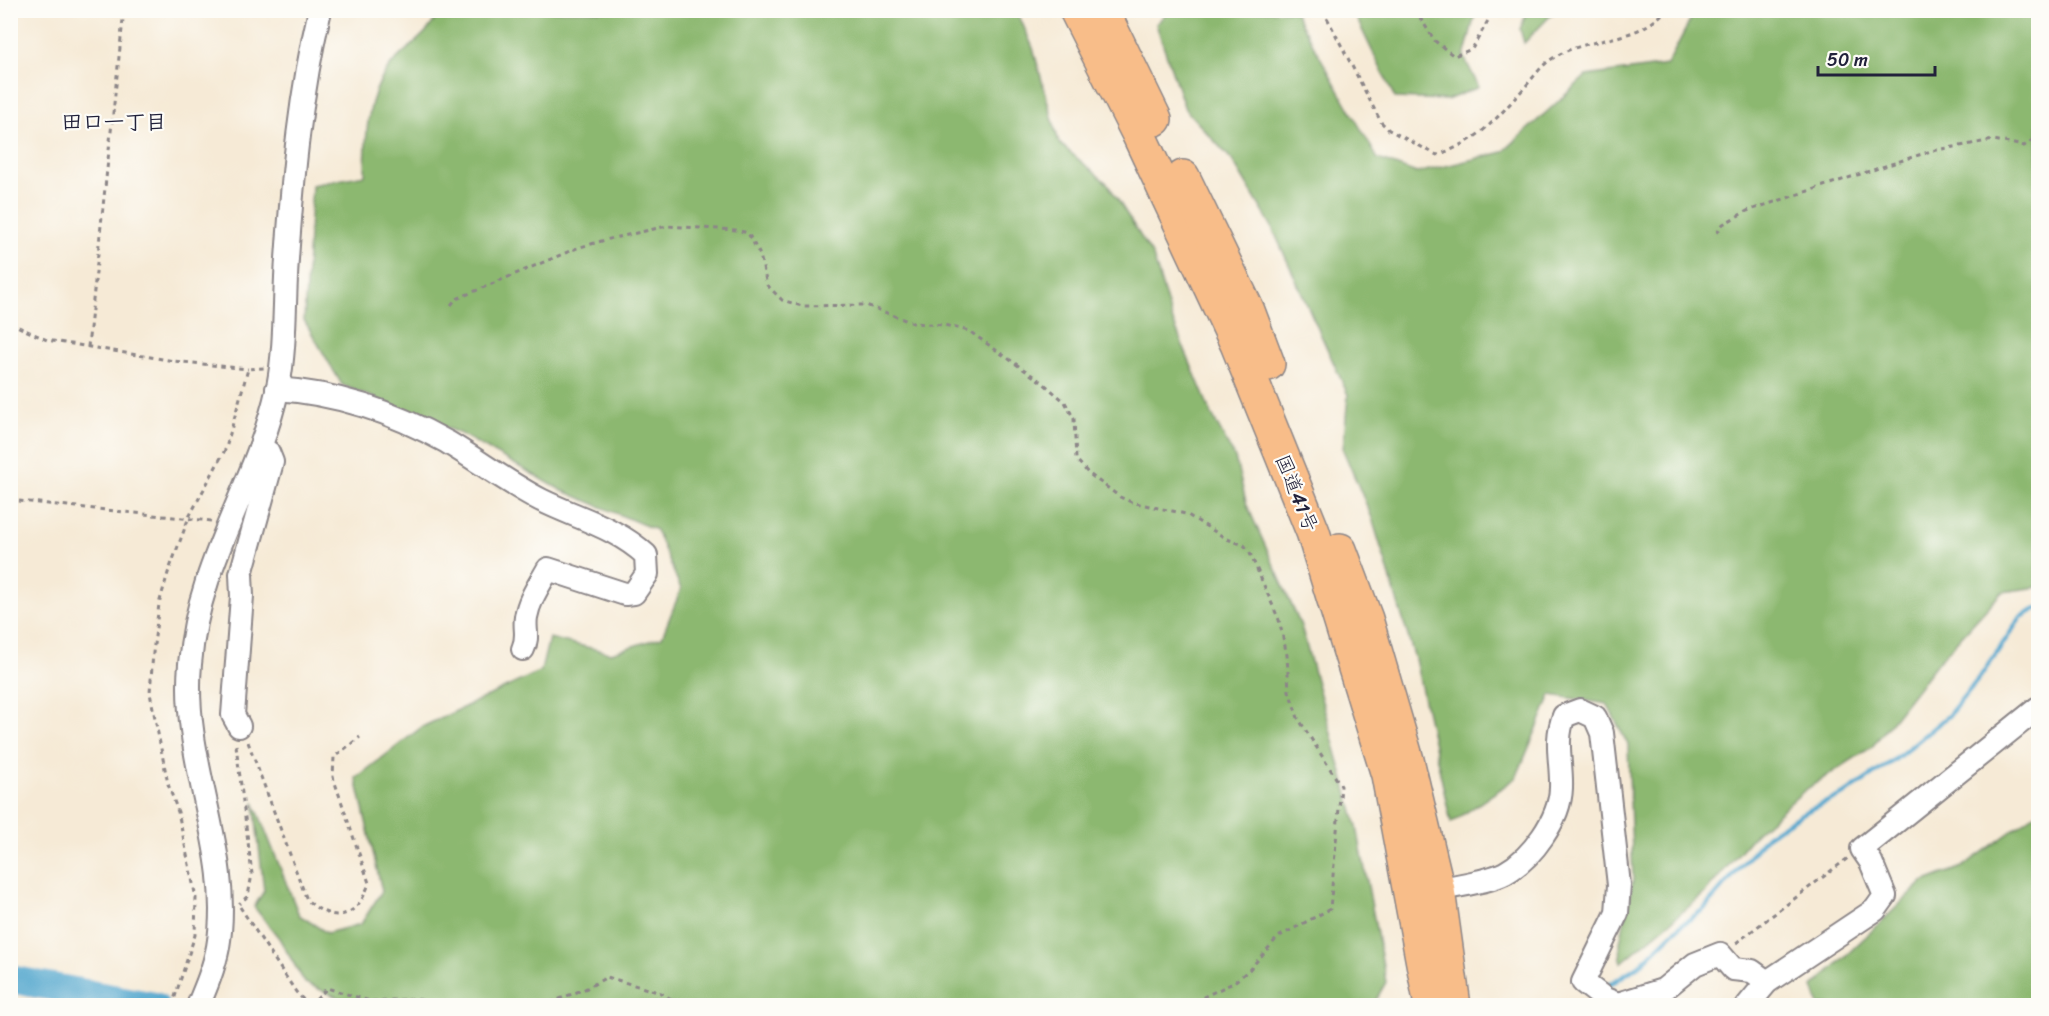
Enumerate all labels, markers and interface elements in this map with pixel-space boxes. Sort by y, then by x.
scale bar [1818,39,1935,77]
text: 50 m [1827,44,1868,76]
district label: 田口一丁目 [62,103,167,141]
street label: 国道41号 [1265,449,1328,537]

